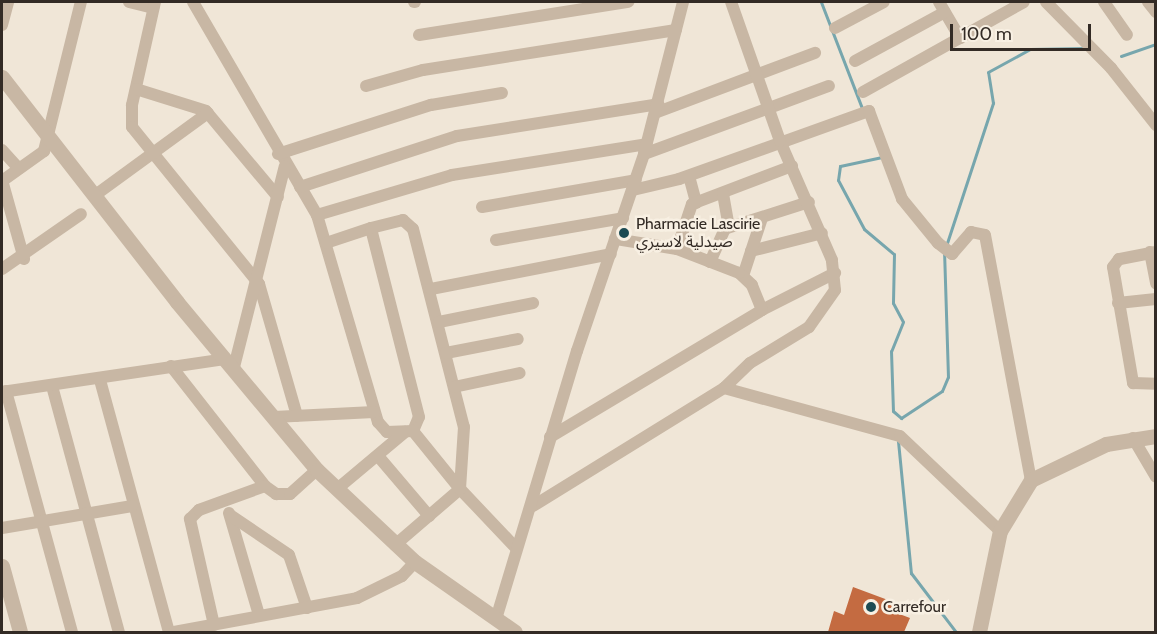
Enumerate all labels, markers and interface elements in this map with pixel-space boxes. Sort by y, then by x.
scale bar [953,12,1094,50]
text: 100 m [961,23,1012,45]
place label: Pharmacie Lascirie صيدلية لاسيري [636,214,760,252]
marker: Pharmacie Lascirie صيدلية لاسيري [617,226,631,240]
place label: Carrefour [883,597,946,617]
marker: Carrefour [864,600,878,614]

